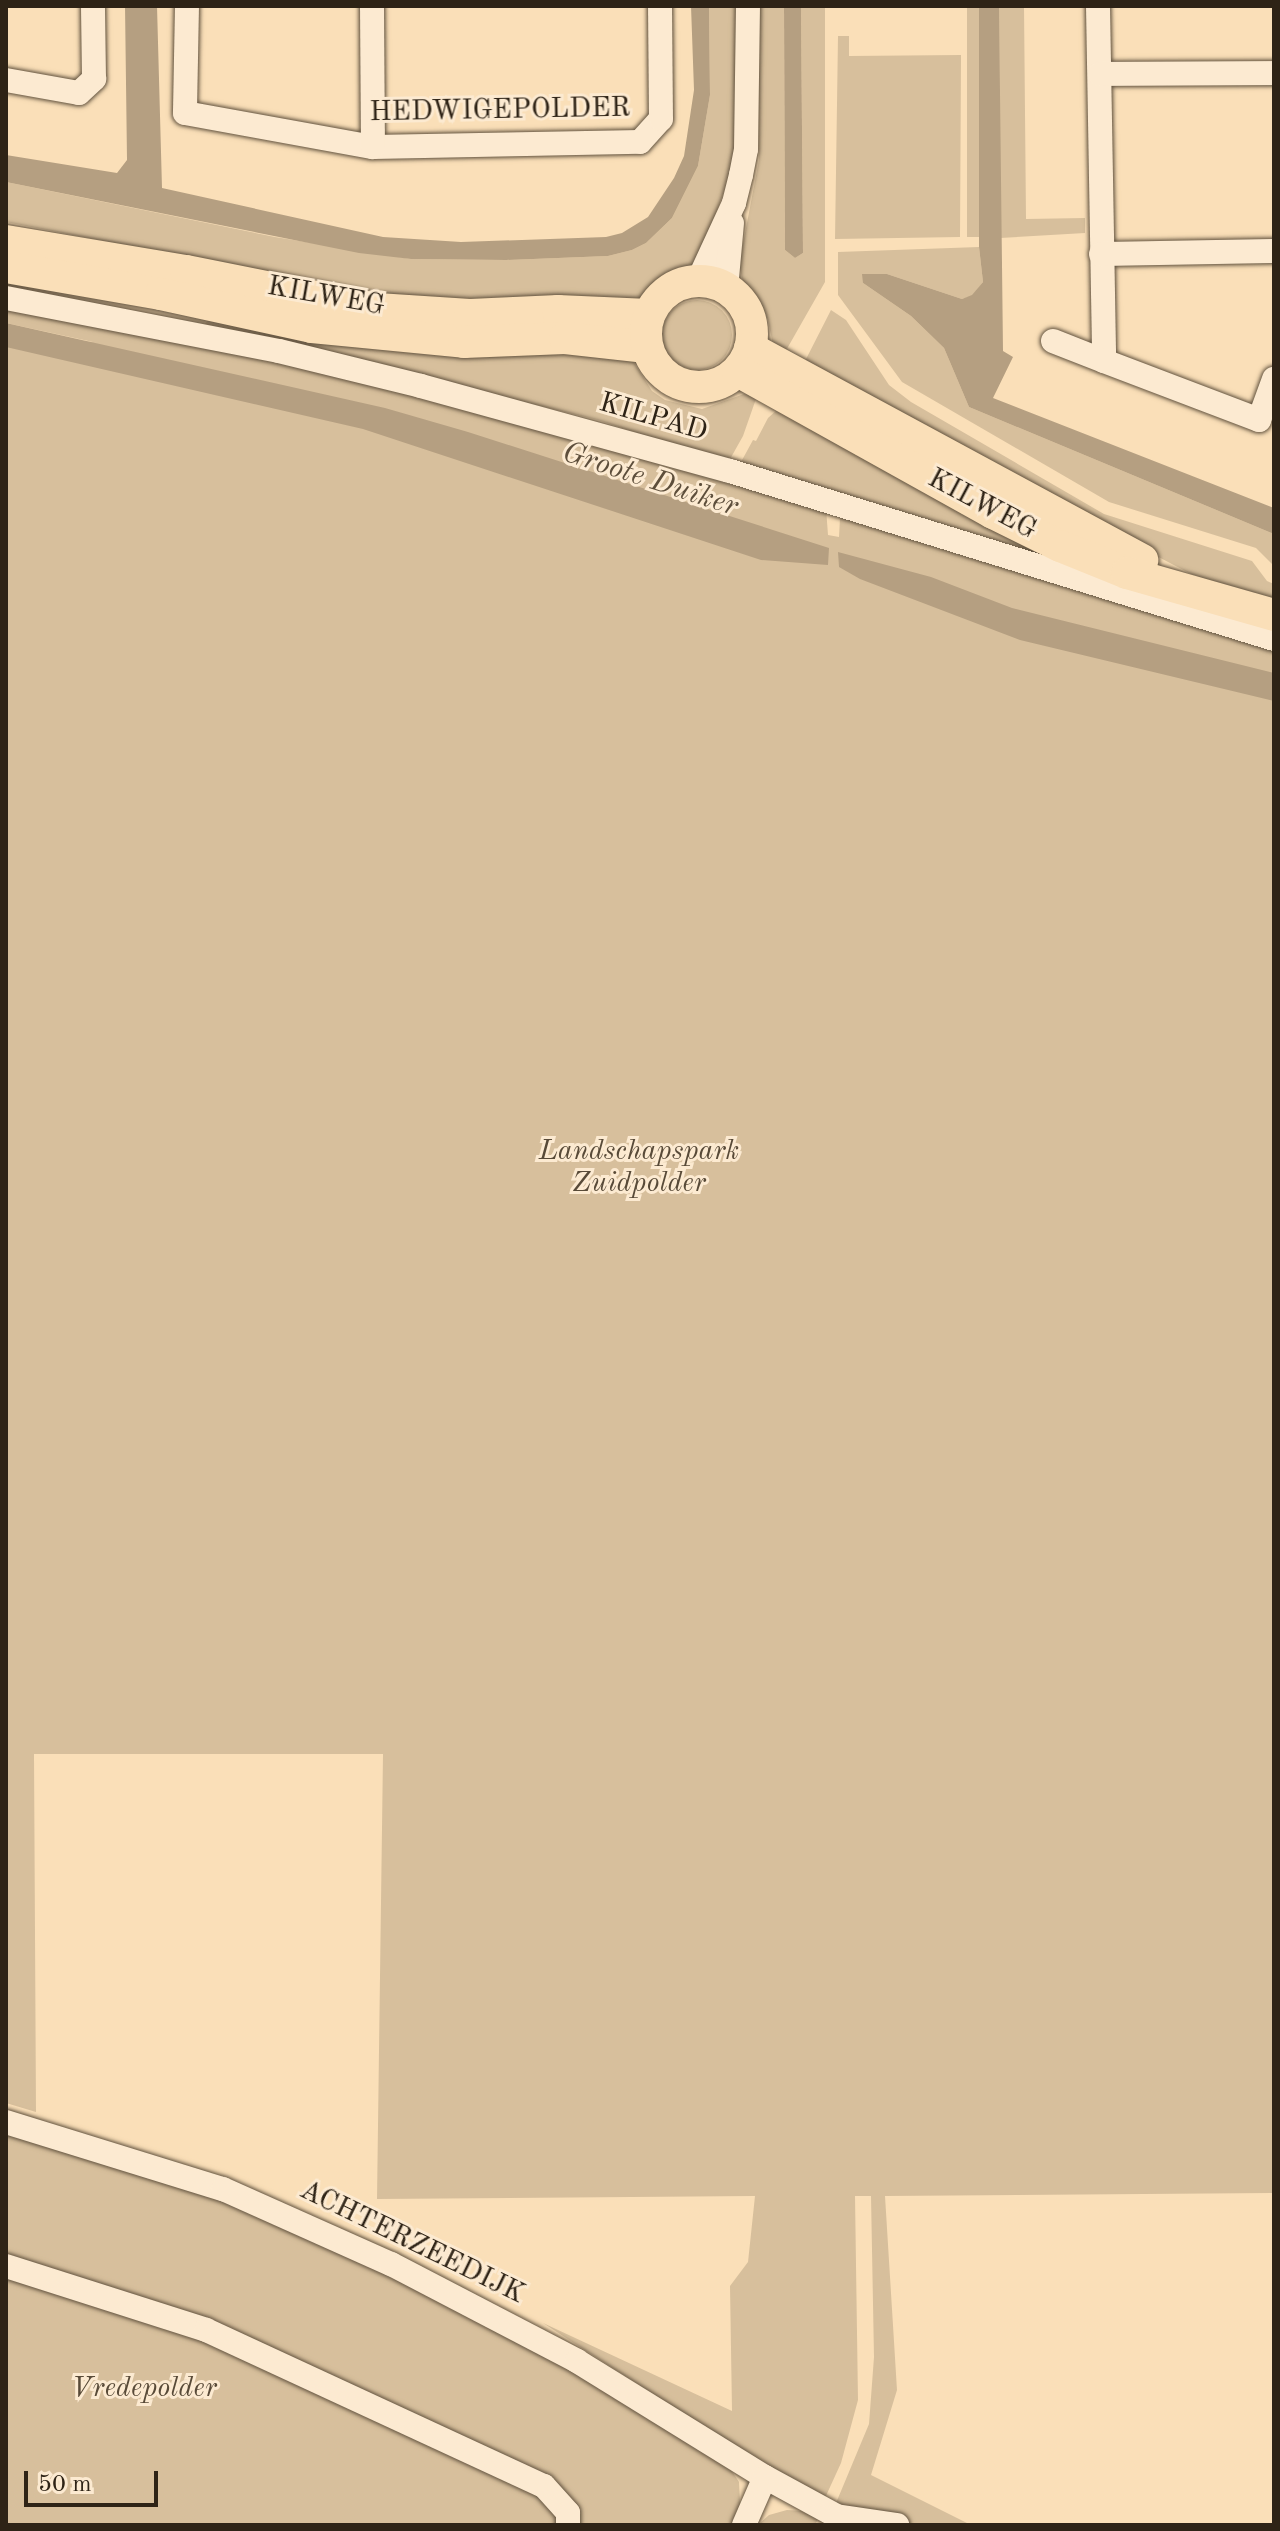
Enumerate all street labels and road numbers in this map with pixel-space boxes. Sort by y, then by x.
street label: HEDWIGEPOLDER [369,92,631,130]
street label: KILWEG [265,270,387,324]
street label: KILPAD [595,387,711,449]
street label: KILWEG [922,462,1042,548]
street label: ACHTERZEEDIJK [294,2174,530,2312]

